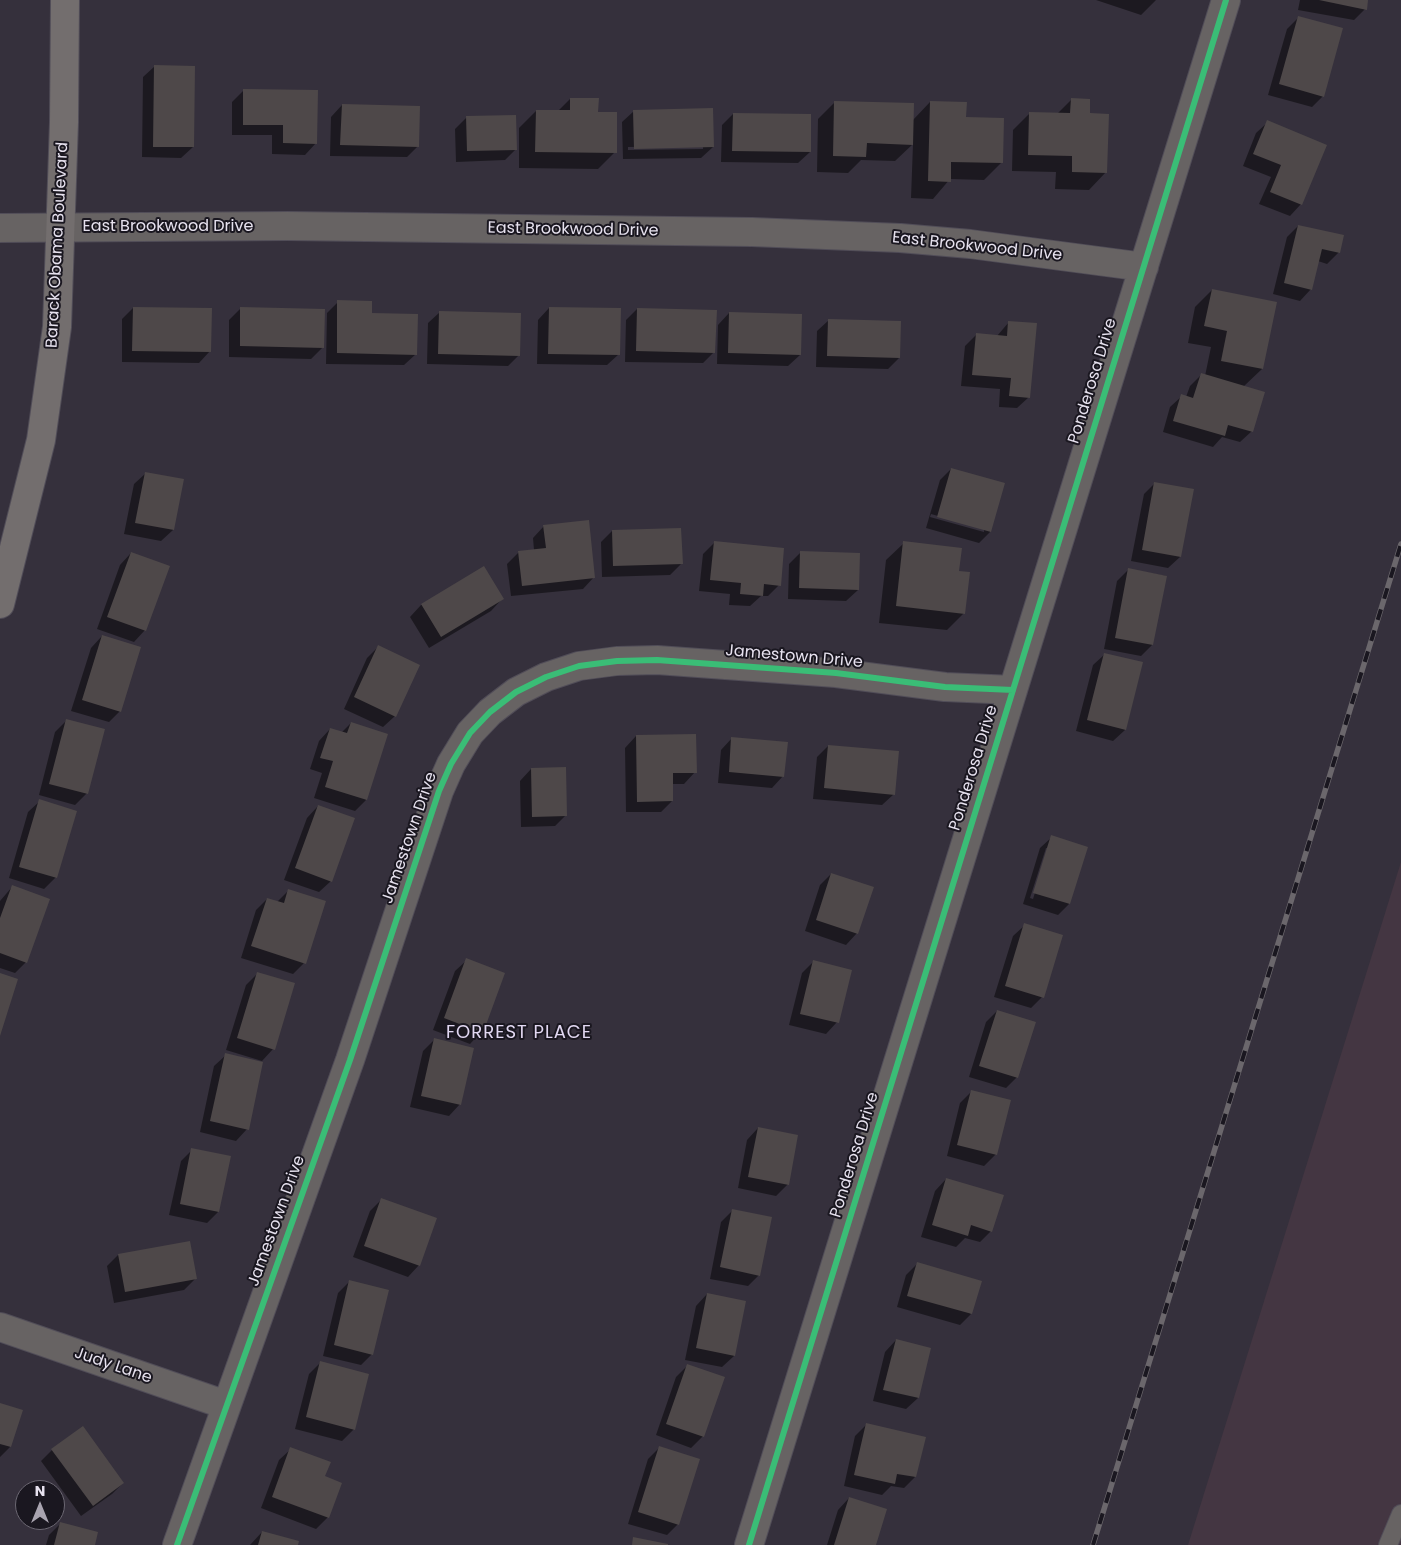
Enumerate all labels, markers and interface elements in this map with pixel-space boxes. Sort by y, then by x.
street label: Barack Obama Boulevard [43,142,73,348]
street label: East Brookwood Drive [83,217,253,237]
street label: East Brookwood Drive [487,219,659,241]
street label: East Brookwood Drive [891,229,1063,265]
street label: Ponderosa Drive [1065,316,1121,446]
street label: Jamestown Drive [724,641,864,673]
street label: Ponderosa Drive [946,703,1002,833]
street label: Jamestown Drive [378,770,442,906]
district label: FORREST PLACE [444,1022,594,1044]
street label: Ponderosa Drive [827,1090,883,1220]
street label: Jamestown Drive [244,1153,310,1289]
street label: Judy Lane [72,1344,154,1388]
north arrow [15,1480,65,1530]
text: N [35,1481,45,1501]

